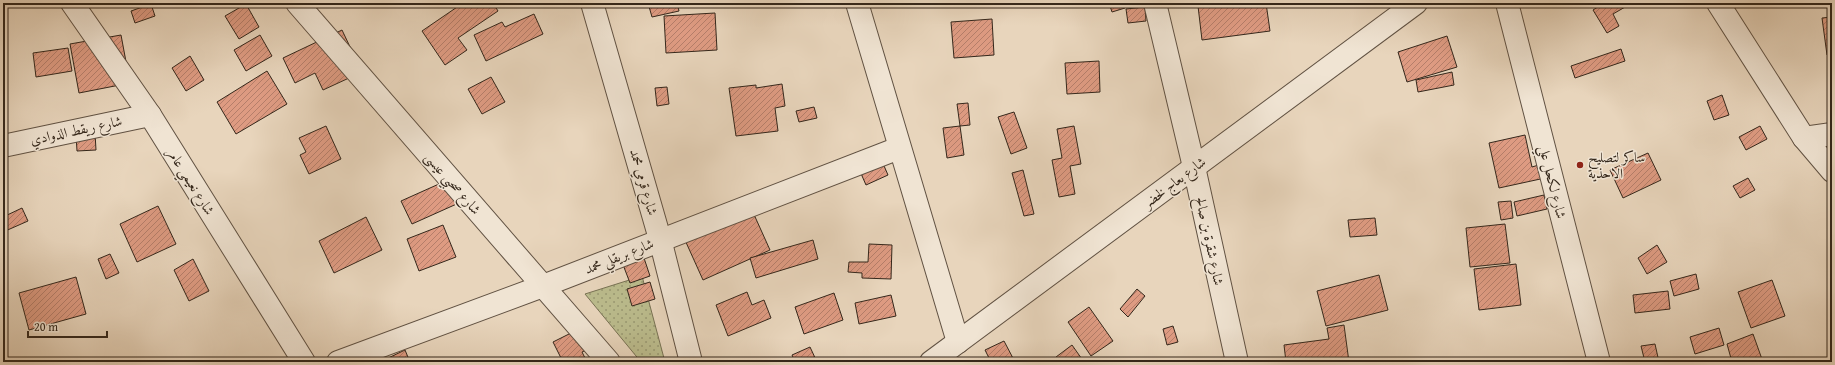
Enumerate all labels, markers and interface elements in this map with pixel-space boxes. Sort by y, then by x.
street label: شارع ريقط الذوادي [28,110,124,151]
street label: شارع نعيمي عامر [160,143,220,220]
street label: شارع لكحل علي [1531,143,1572,222]
street label: شارع قرمي محمد [623,146,663,218]
street label: شارع صحبي عيسى [418,147,486,221]
place label: ساكر لتصليح الاحذية [1588,147,1645,183]
street label: شارع بعاج لخضر [1137,152,1212,216]
marker: ساكر لتصليح الاحذية [1575,160,1585,170]
street label: شارع شقرة بن صالح [1188,195,1229,288]
street label: شارع بريقلي محمد [581,233,658,282]
scale bar [28,313,107,339]
text: 20 m [34,318,58,335]

